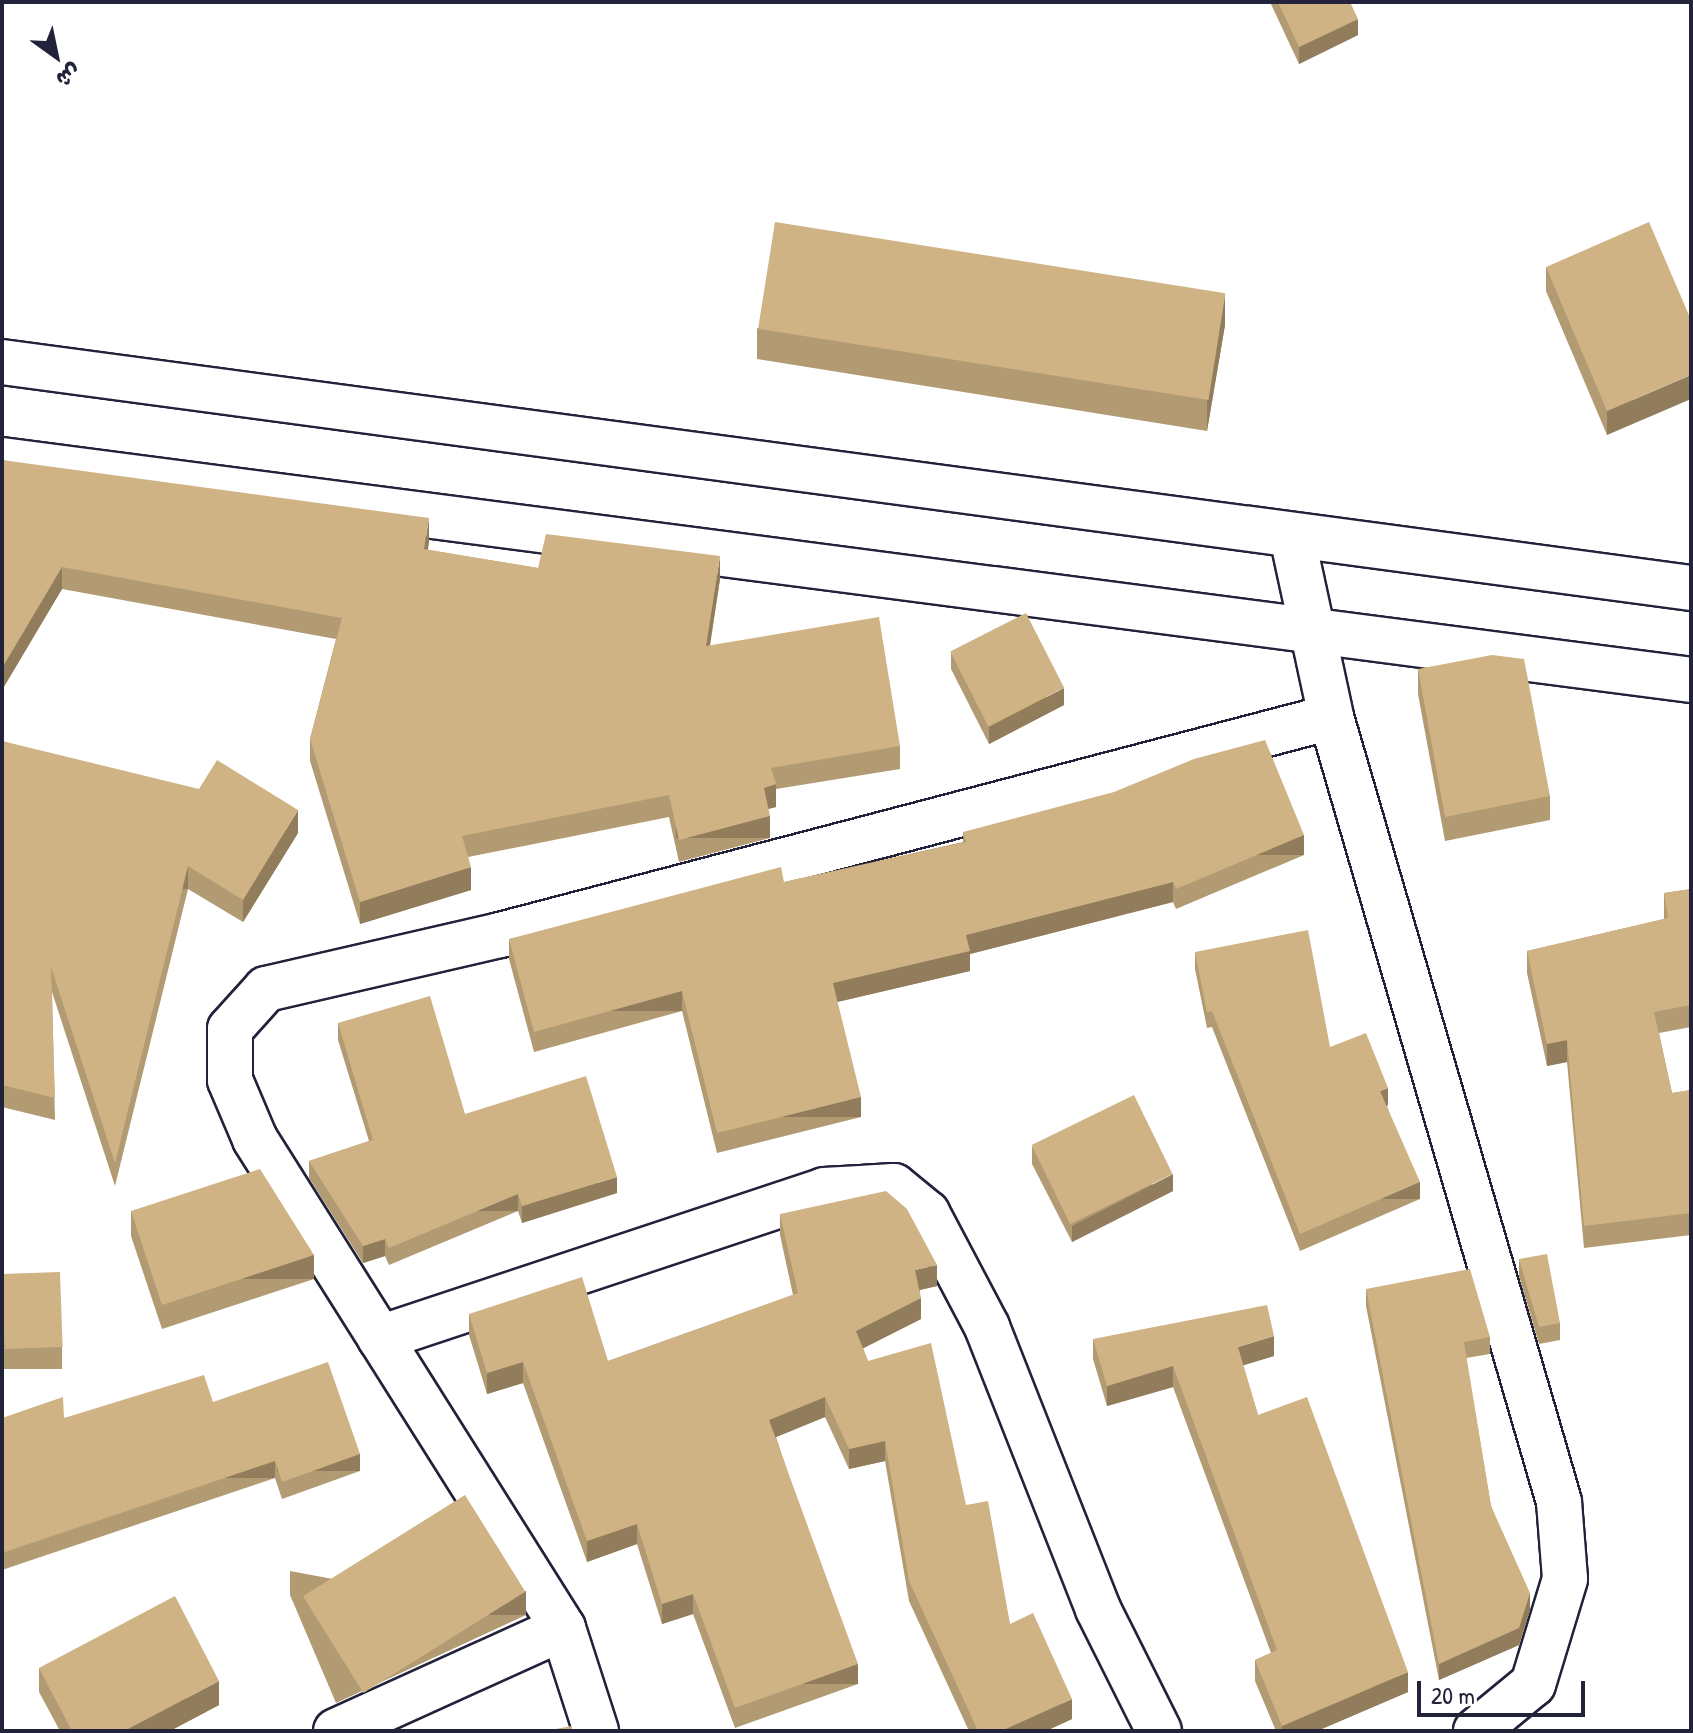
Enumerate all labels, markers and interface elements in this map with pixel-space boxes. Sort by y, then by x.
north arrow [16,16,96,96]
text: ش [51,57,87,95]
scale bar [1421,1665,1589,1715]
text: 20 m [1431,1679,1475,1711]

